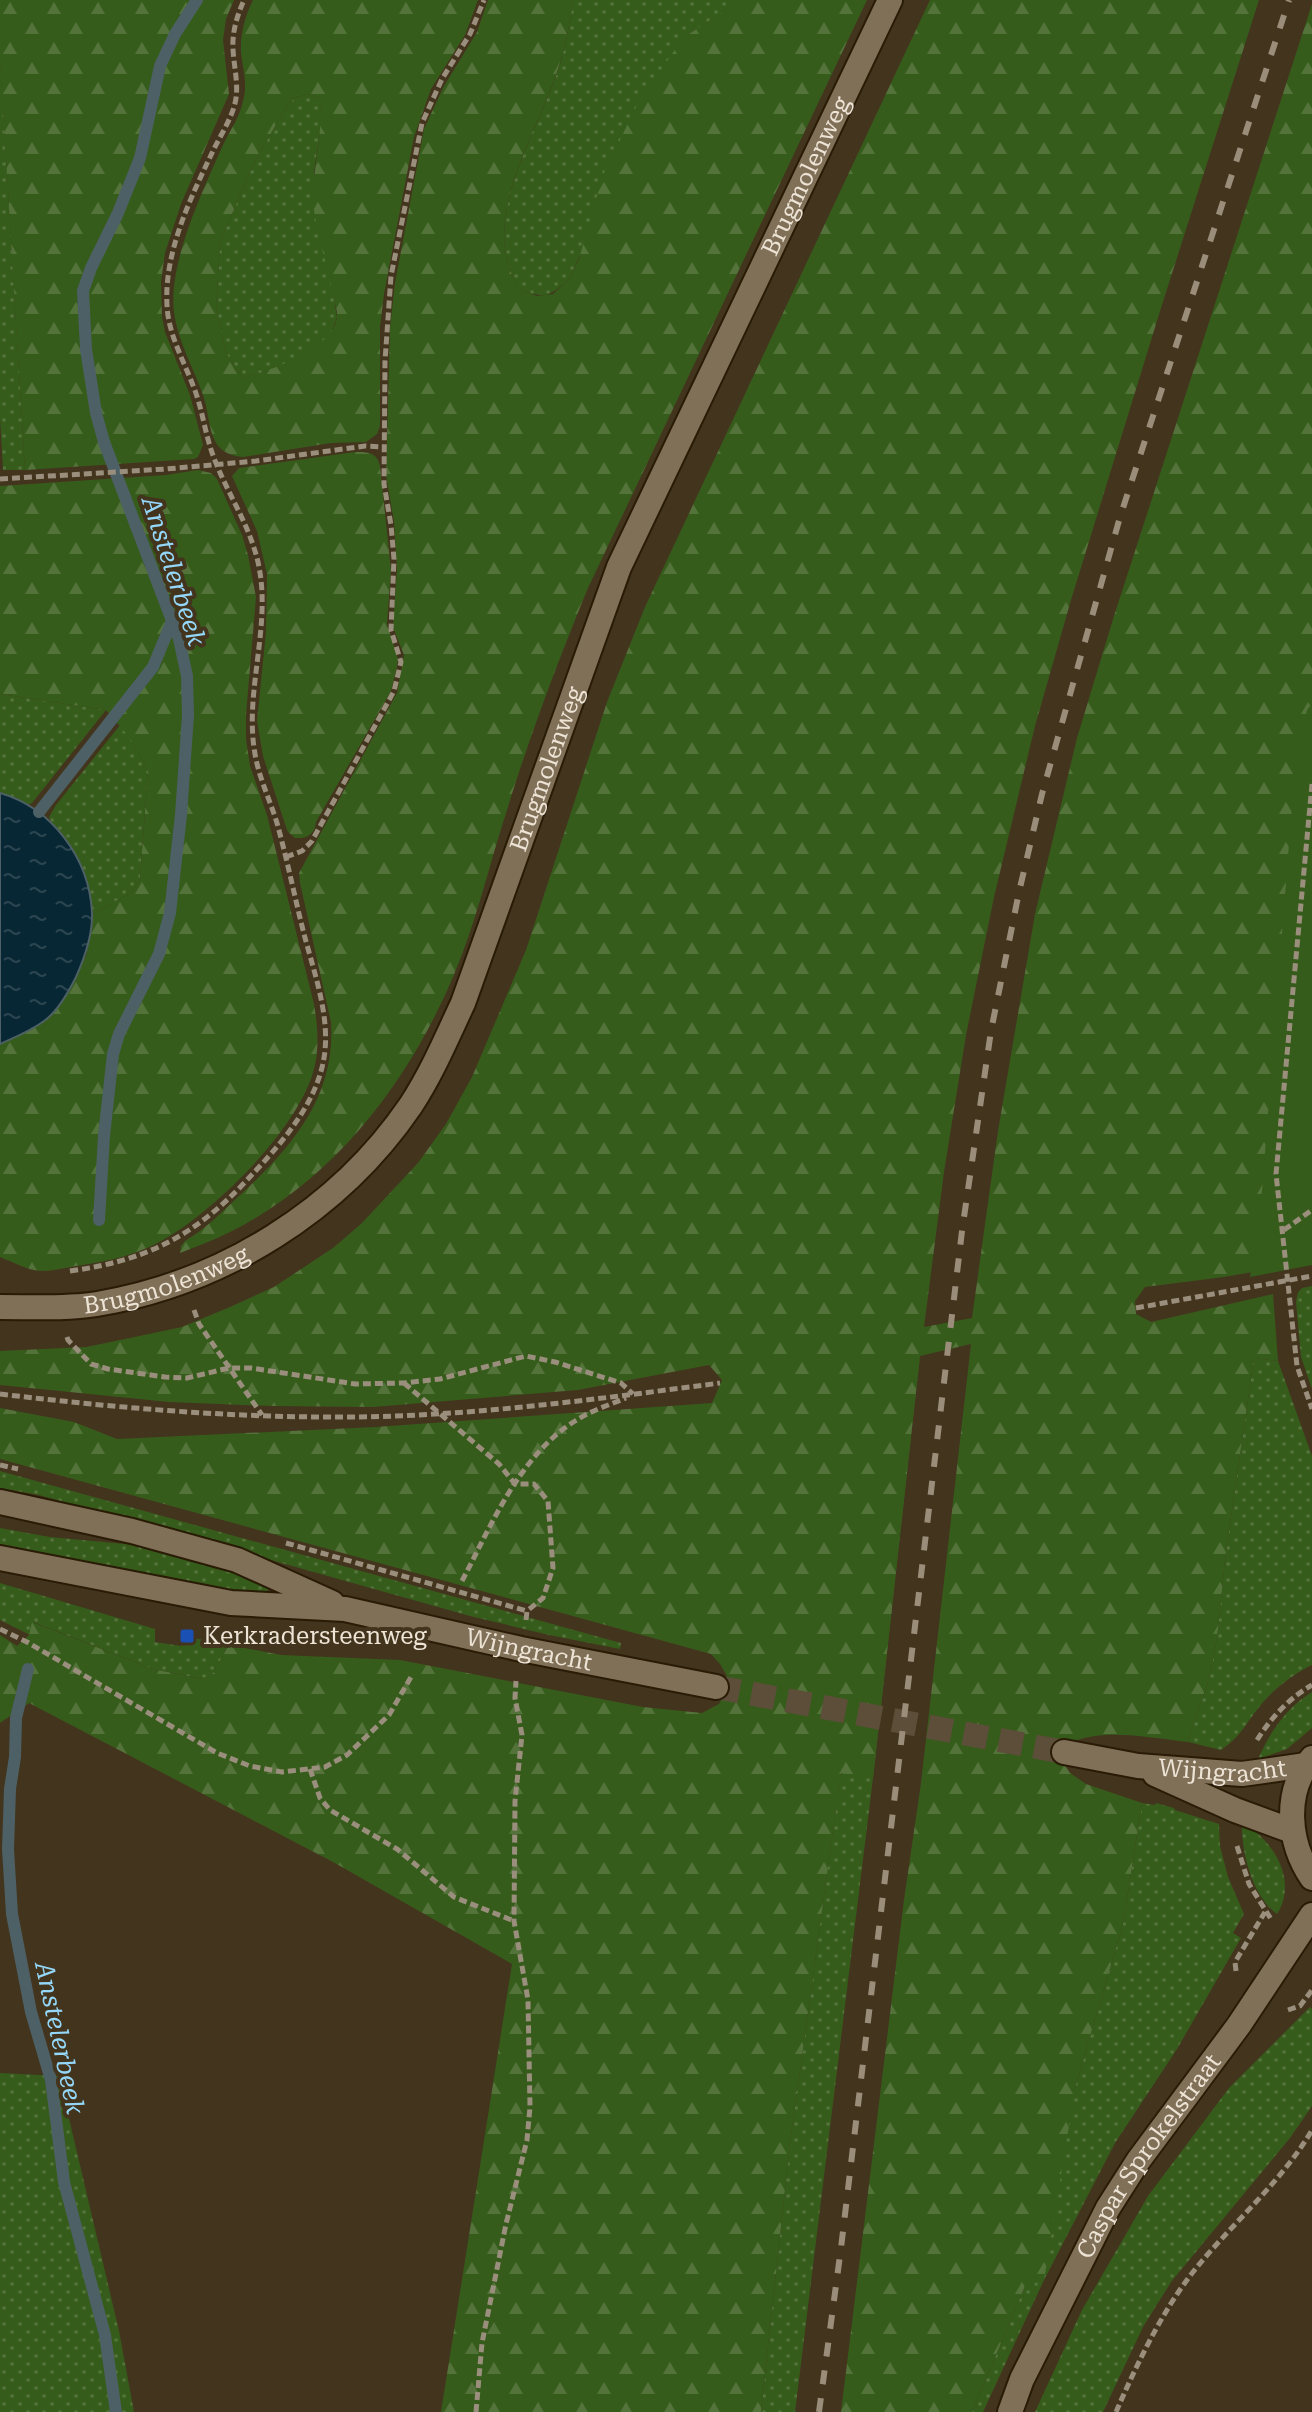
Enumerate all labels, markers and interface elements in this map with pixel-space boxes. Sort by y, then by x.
street label: Brugmolenweg [756,92,856,260]
water label: Anstelerbeek [135,491,213,650]
street label: Brugmolenweg [504,683,589,855]
street label: Brugmolenweg [82,1240,254,1320]
place label: Kerkradersteenweg [203,1622,427,1650]
street label: Wijngracht [463,1623,595,1677]
marker: Kerkradersteenweg [178,1627,196,1645]
street label: Wijngracht [1157,1754,1288,1789]
water label: Anstelerbeek [29,1957,91,2118]
street label: Caspar Sprokelstraat [1071,2048,1227,2263]

